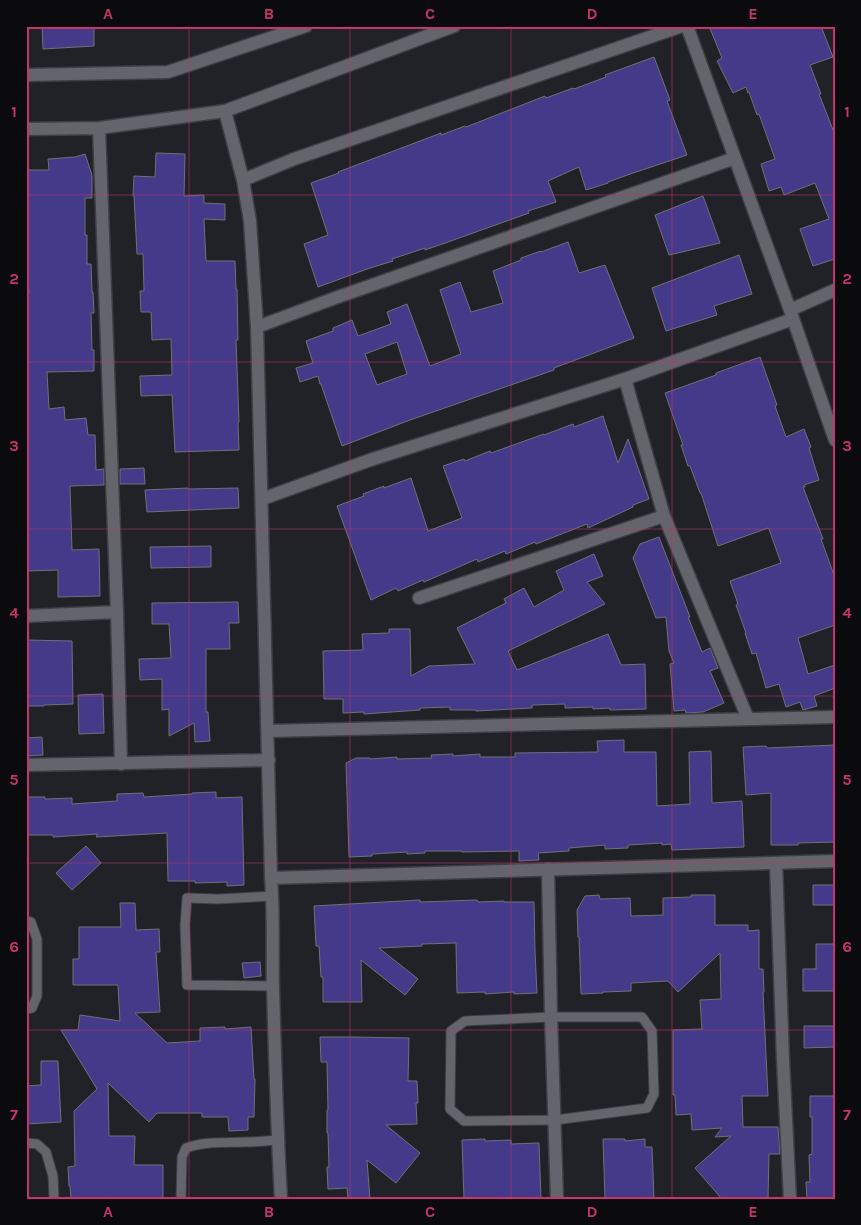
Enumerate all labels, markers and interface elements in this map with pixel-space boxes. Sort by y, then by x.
text: A [103,4,113,23]
text: B [264,4,274,23]
text: C [425,4,435,23]
text: D [587,4,598,23]
text: E [748,4,758,23]
text: 1 [11,102,17,121]
text: 1 [844,102,850,121]
text: 2 [9,269,19,288]
text: 2 [842,269,852,288]
text: 3 [9,436,19,455]
text: 3 [842,436,852,455]
text: 4 [9,603,19,622]
text: 4 [842,603,852,622]
text: 5 [9,770,19,789]
text: 5 [842,770,852,789]
text: 6 [9,937,19,956]
text: 6 [842,937,852,956]
text: 7 [10,1105,18,1124]
text: 7 [843,1105,851,1124]
text: A [103,1202,113,1221]
text: B [264,1202,274,1221]
text: C [425,1202,435,1221]
text: D [587,1202,598,1221]
text: E [748,1202,758,1221]

